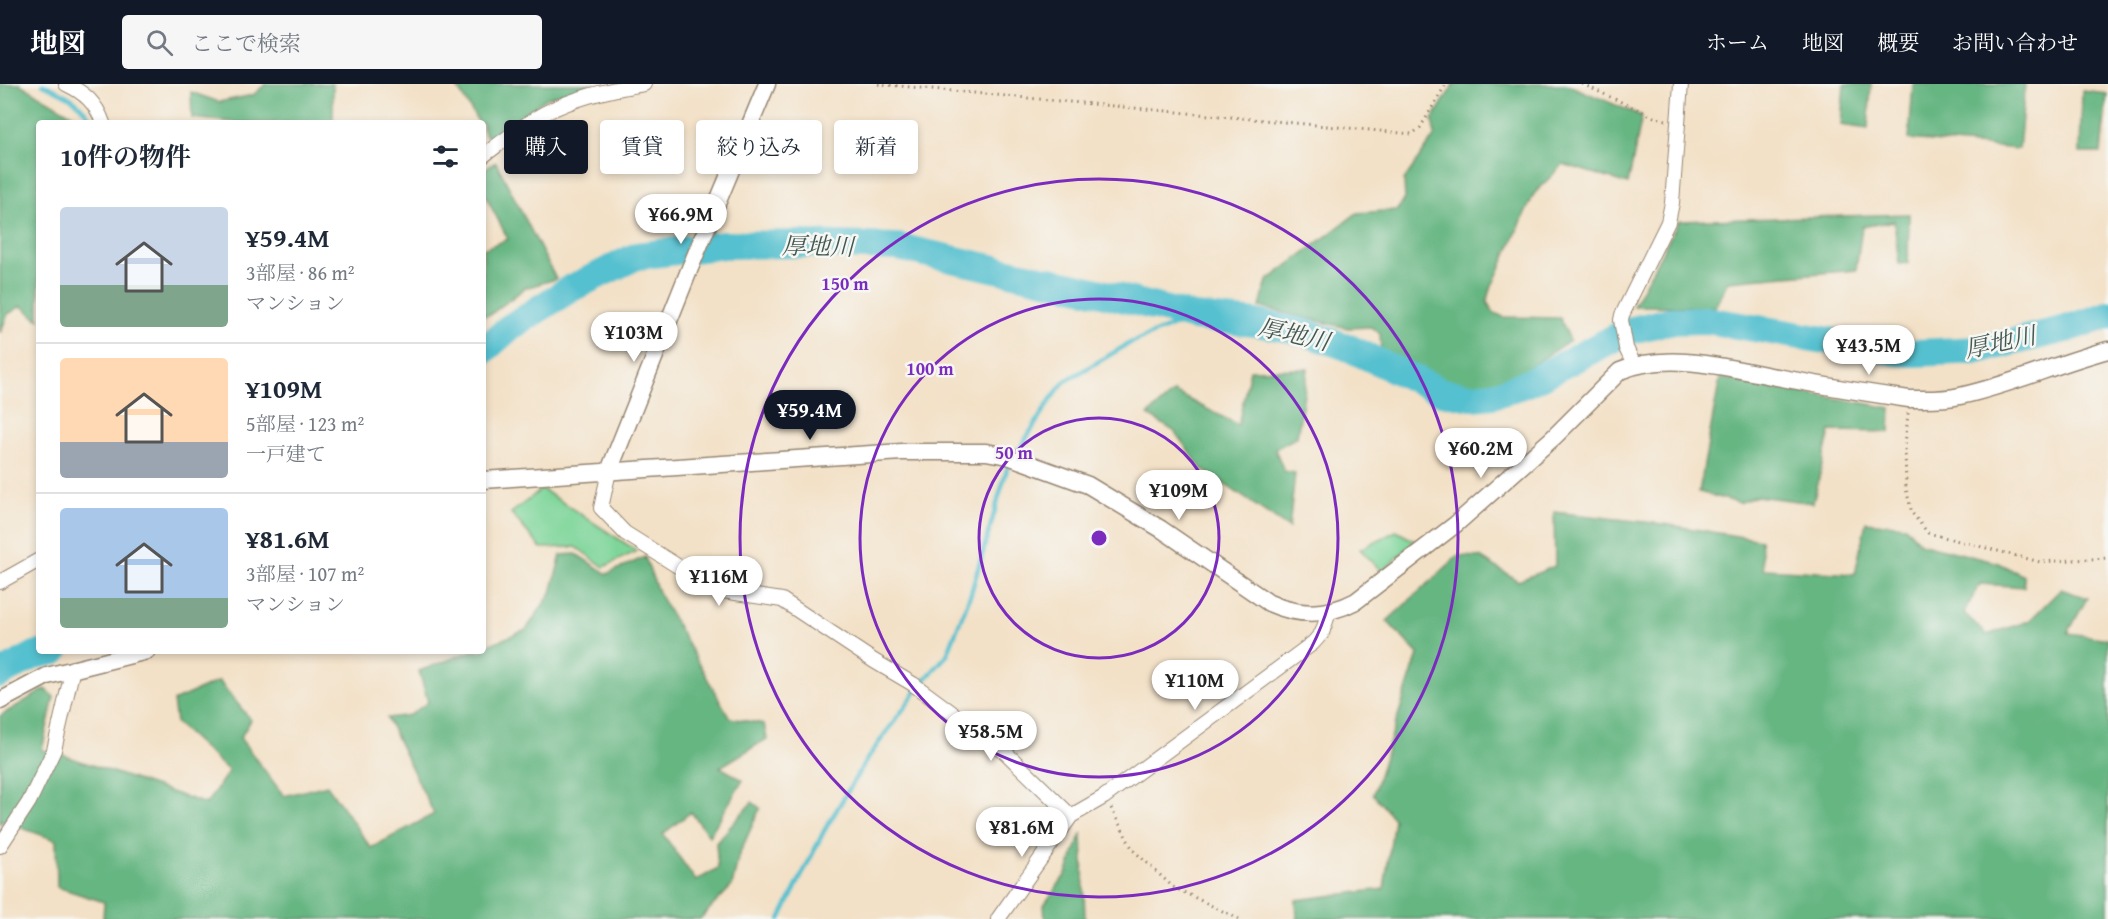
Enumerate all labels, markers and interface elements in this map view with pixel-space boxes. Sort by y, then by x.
search box [122,15,542,69]
text: 地図 [30,22,86,63]
icon: search [143,26,176,59]
text: ここで検索 [191,27,301,59]
text: ホーム [1706,27,1769,58]
text: 地図 [1802,27,1844,58]
text: 概要 [1877,27,1919,58]
text: お問い合わせ [1952,27,2078,58]
chip: 購入 [504,120,588,174]
chip: 賃貸 [600,120,684,174]
chip: 絞り込み [696,120,822,174]
chip: 新着 [834,120,918,174]
text: 10件の物件 [60,137,191,176]
icon: filters [429,140,462,173]
pin: ¥66.9M [632,194,730,245]
text: ¥66.9M [649,199,713,228]
text: ¥59.4M [246,218,330,257]
water label: 厚地川 [782,228,857,264]
icon: home [108,231,180,303]
text: 3部屋 · 86 m² [246,258,355,287]
text: 150 m [821,270,869,297]
text: マンション [246,288,345,317]
water label: 厚地川 [1255,309,1336,360]
pin: ¥103M [592,312,676,363]
text: ¥103M [605,317,663,346]
water label: 厚地川 [1961,317,2042,367]
pin: ¥43.5M [1820,325,1918,376]
text: ¥43.5M [1837,330,1901,359]
text: 100 m [906,355,954,382]
text: ¥109M [246,369,322,408]
icon: home [108,382,180,454]
pin: ¥59.4M [761,390,859,441]
text: ¥59.4M [778,395,842,424]
text: 5部屋 · 123 m² [246,409,364,438]
pin: ¥60.2M [1432,428,1530,479]
text: ¥60.2M [1449,433,1513,462]
text: 一戸建て [246,439,326,468]
text: 50 m [995,439,1034,466]
pin: ¥109M [1137,470,1221,521]
text: ¥109M [1150,475,1208,504]
text: ¥81.6M [246,519,330,558]
centre of rings [1089,528,1109,548]
icon: home [108,532,180,604]
pin: ¥116M [677,556,761,607]
text: 3部屋 · 107 m² [246,559,364,588]
text: ¥116M [690,561,748,590]
text: マンション [246,589,345,618]
pin: ¥110M [1153,660,1237,711]
text: ¥110M [1166,665,1224,694]
pin: ¥58.5M [942,711,1040,762]
text: ¥58.5M [959,716,1023,745]
pin: ¥81.6M [973,807,1071,858]
text: ¥81.6M [990,812,1054,841]

